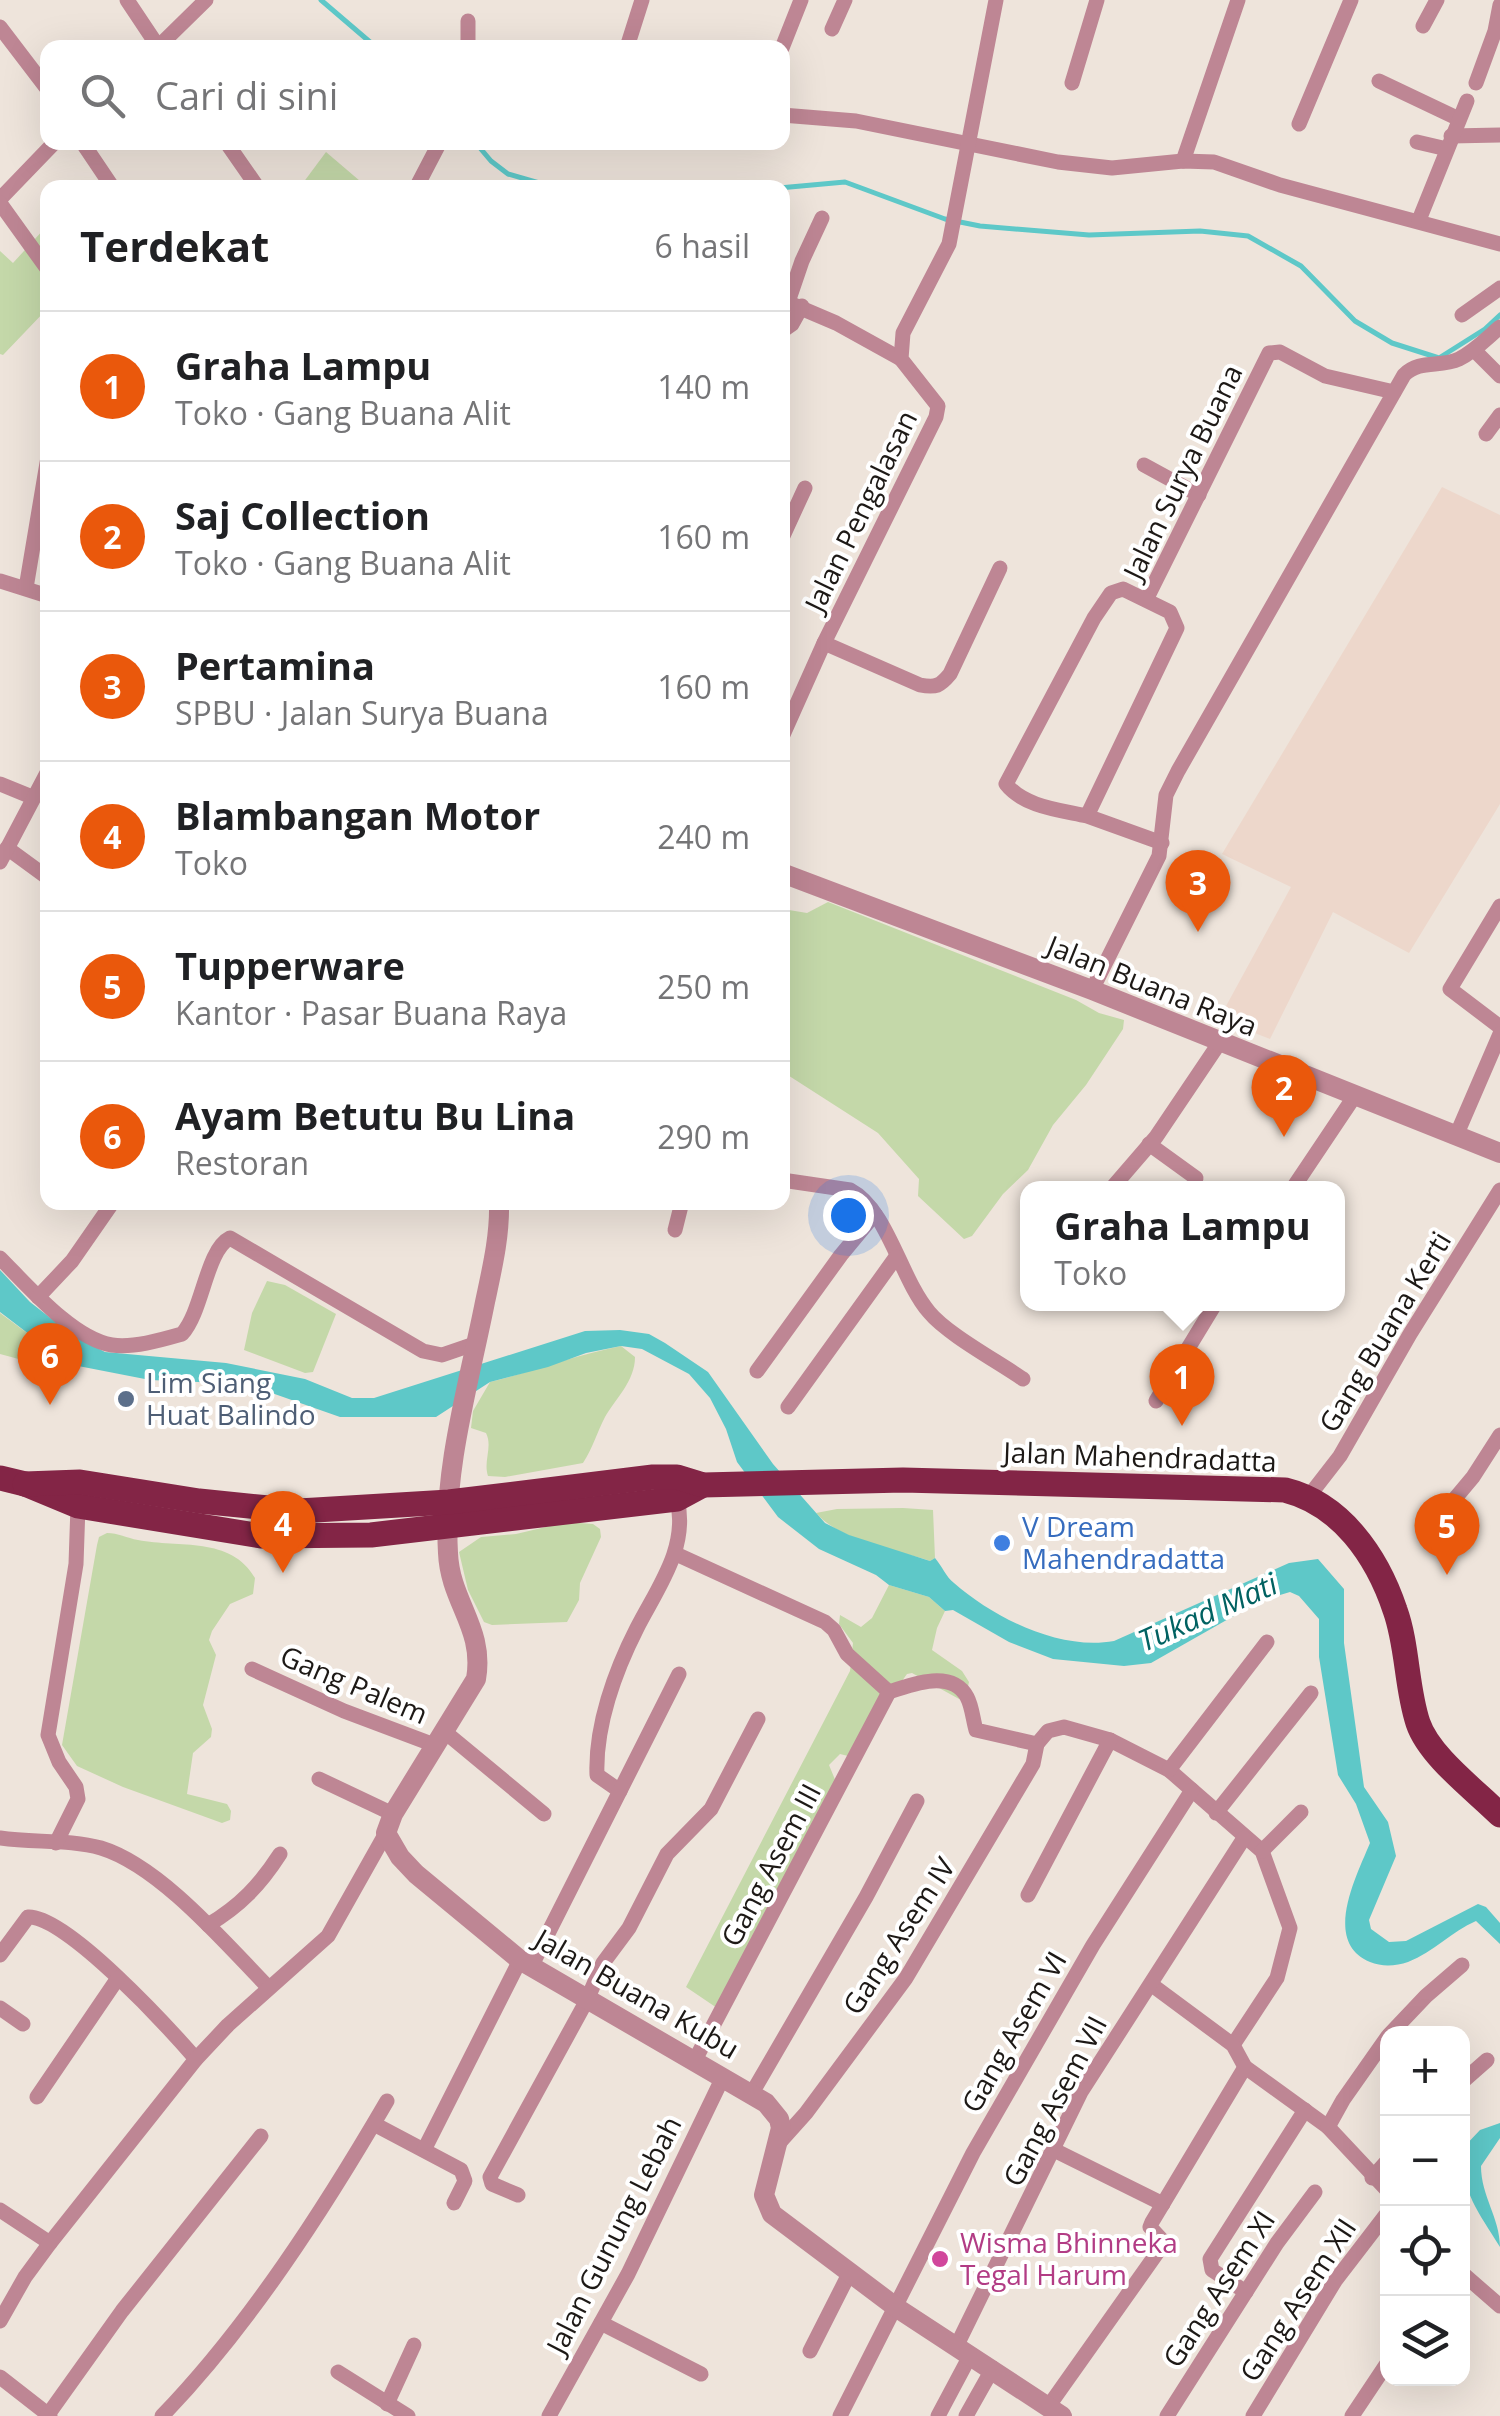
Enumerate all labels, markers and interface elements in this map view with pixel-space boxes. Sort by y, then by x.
search box [40,40,790,150]
icon: search [75,68,130,123]
text: Cari di sini [155,69,338,121]
text: Terdekat [80,217,269,274]
text: 6 hasil [655,224,750,267]
text: Graha Lampu [175,339,431,391]
street label: Jalan Surya Buana [1112,358,1251,588]
text: 1 [103,365,122,408]
text: 140 m [657,365,750,408]
text: Toko · Gang Buana Alit [175,391,511,434]
street label: Jalan Pengalasan [794,404,925,620]
text: Saj Collection [175,489,430,541]
text: 2 [103,515,122,558]
text: 160 m [657,515,750,558]
text: Toko · Gang Buana Alit [175,541,511,584]
text: Pertamina [175,639,375,691]
text: 3 [103,665,122,708]
text: 160 m [657,665,750,708]
text: SPBU · Jalan Surya Buana [175,691,549,734]
text: Blambangan Motor [175,789,540,841]
text: 4 [103,815,122,858]
text: 240 m [657,815,750,858]
text: Toko [175,841,248,884]
pin: 3 [1166,850,1230,932]
street label: Jalan Buana Raya [1039,924,1263,1045]
text: Tupperware [175,939,405,991]
text: 5 [103,965,122,1008]
text: 250 m [657,965,750,1008]
text: Kantor · Pasar Buana Raya [175,991,567,1034]
pin: 2 [1252,1054,1316,1137]
text: Ayam Betutu Bu Lina [175,1089,575,1141]
text: 6 [103,1115,122,1158]
text: 290 m [657,1115,750,1158]
text: Restoran [175,1141,309,1184]
popup [1020,1181,1345,1311]
your location [823,1190,874,1241]
text: Graha Lampu [1054,1199,1311,1251]
street label: Gang Buana Kerti [1309,1224,1459,1439]
text: Toko [1054,1251,1127,1294]
pin: 6 [18,1322,82,1405]
pin: 1 [1150,1344,1214,1426]
place label: Lim Siang Huat Balindo [146,1363,316,1433]
marker: Lim Siang Huat Balindo [115,1388,137,1410]
street label: Jalan Mahendradatta [1000,1432,1277,1480]
pin: 4 [250,1490,316,1573]
pin: 5 [1414,1492,1480,1575]
place label: V Dream Mahendradatta [1022,1507,1225,1577]
marker: V Dream Mahendradatta [991,1532,1013,1554]
water label: Tukad Mati [1131,1563,1284,1661]
street label: Gang Palem [275,1636,434,1732]
street label: Gang Asem III [711,1777,829,1952]
street label: Gang Asem IV [833,1849,963,2021]
street label: Jalan Buana Kubu [526,1918,746,2067]
street label: Gang Asem VI [952,1944,1075,2119]
street label: Gang Asem VII [993,2009,1115,2192]
map controls [1380,2026,1470,2386]
button: + [1380,2026,1470,2116]
street label: Jalan Gunung Lebah [535,2109,689,2363]
button: − [1380,2116,1470,2206]
street label: Gang Asem XI [1153,2203,1283,2374]
button: locate [1380,2206,1470,2296]
street label: Gang Asem XII [1230,2211,1364,2388]
place label: Wisma Bhinneka Tegal Harum [960,2223,1178,2293]
marker: Wisma Bhinneka Tegal Harum [929,2248,951,2270]
button: layers [1380,2296,1470,2386]

